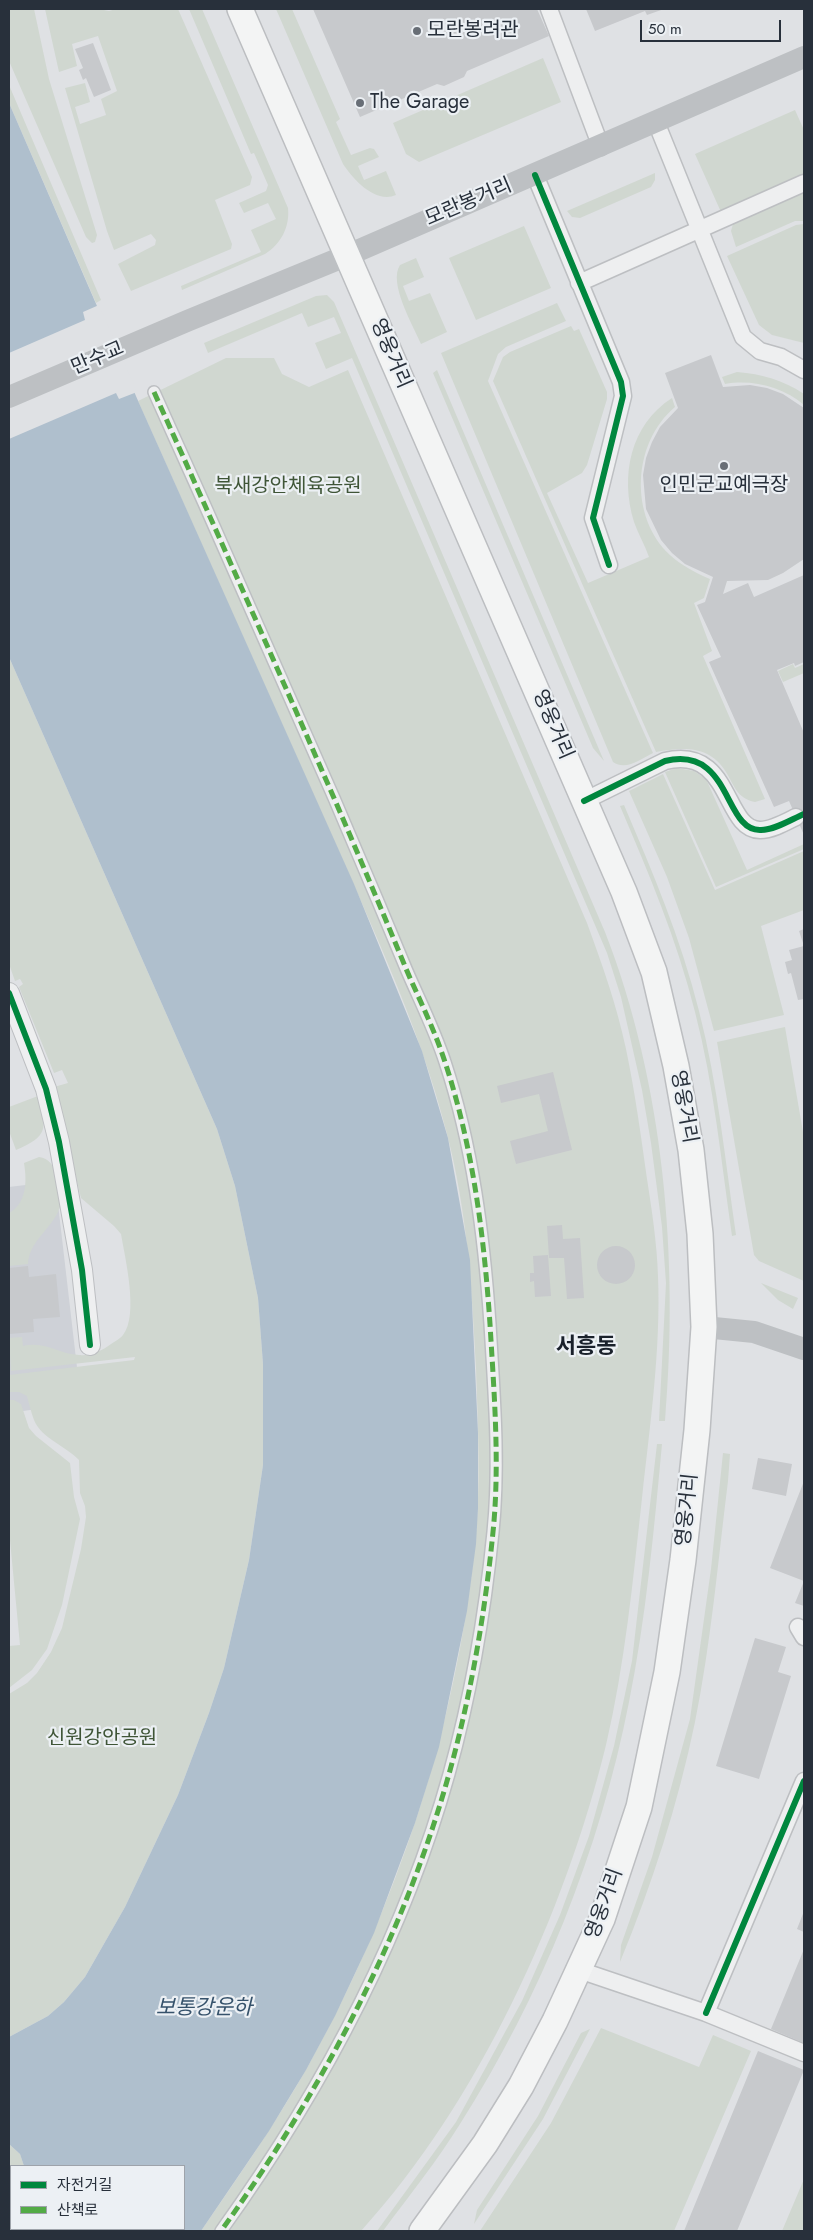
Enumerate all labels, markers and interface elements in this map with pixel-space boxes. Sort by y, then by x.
scale bar [643,10,784,42]
text: 50 m [648,18,682,40]
place label: 모란봉려관 [427,19,519,43]
marker: 모란봉려관 [411,25,423,37]
place label: The Garage [370,91,469,115]
marker: The Garage [354,97,366,109]
street label: 모란봉거리 [422,174,516,232]
street label: 영웅거리 [365,315,415,393]
street label: 만수교 [68,337,128,381]
marker: 인민군교예극장 [718,460,730,472]
place label: 인민군교예극장 [660,474,788,498]
park label: 북새강안체육공원 [214,475,362,499]
street label: 영웅거리 [527,686,577,764]
street label: 영웅거리 [665,1069,701,1145]
district label: 서흥동 [556,1335,616,1361]
street label: 영웅거리 [672,1472,704,1548]
park label: 신원강안공원 [47,1727,157,1751]
street label: 영웅거리 [581,1865,629,1943]
water label: 보통강운하 [156,1996,252,2022]
legend [10,2165,185,2230]
text: 자전거길 [57,2174,112,2196]
text: 산책로 [57,2199,98,2221]

